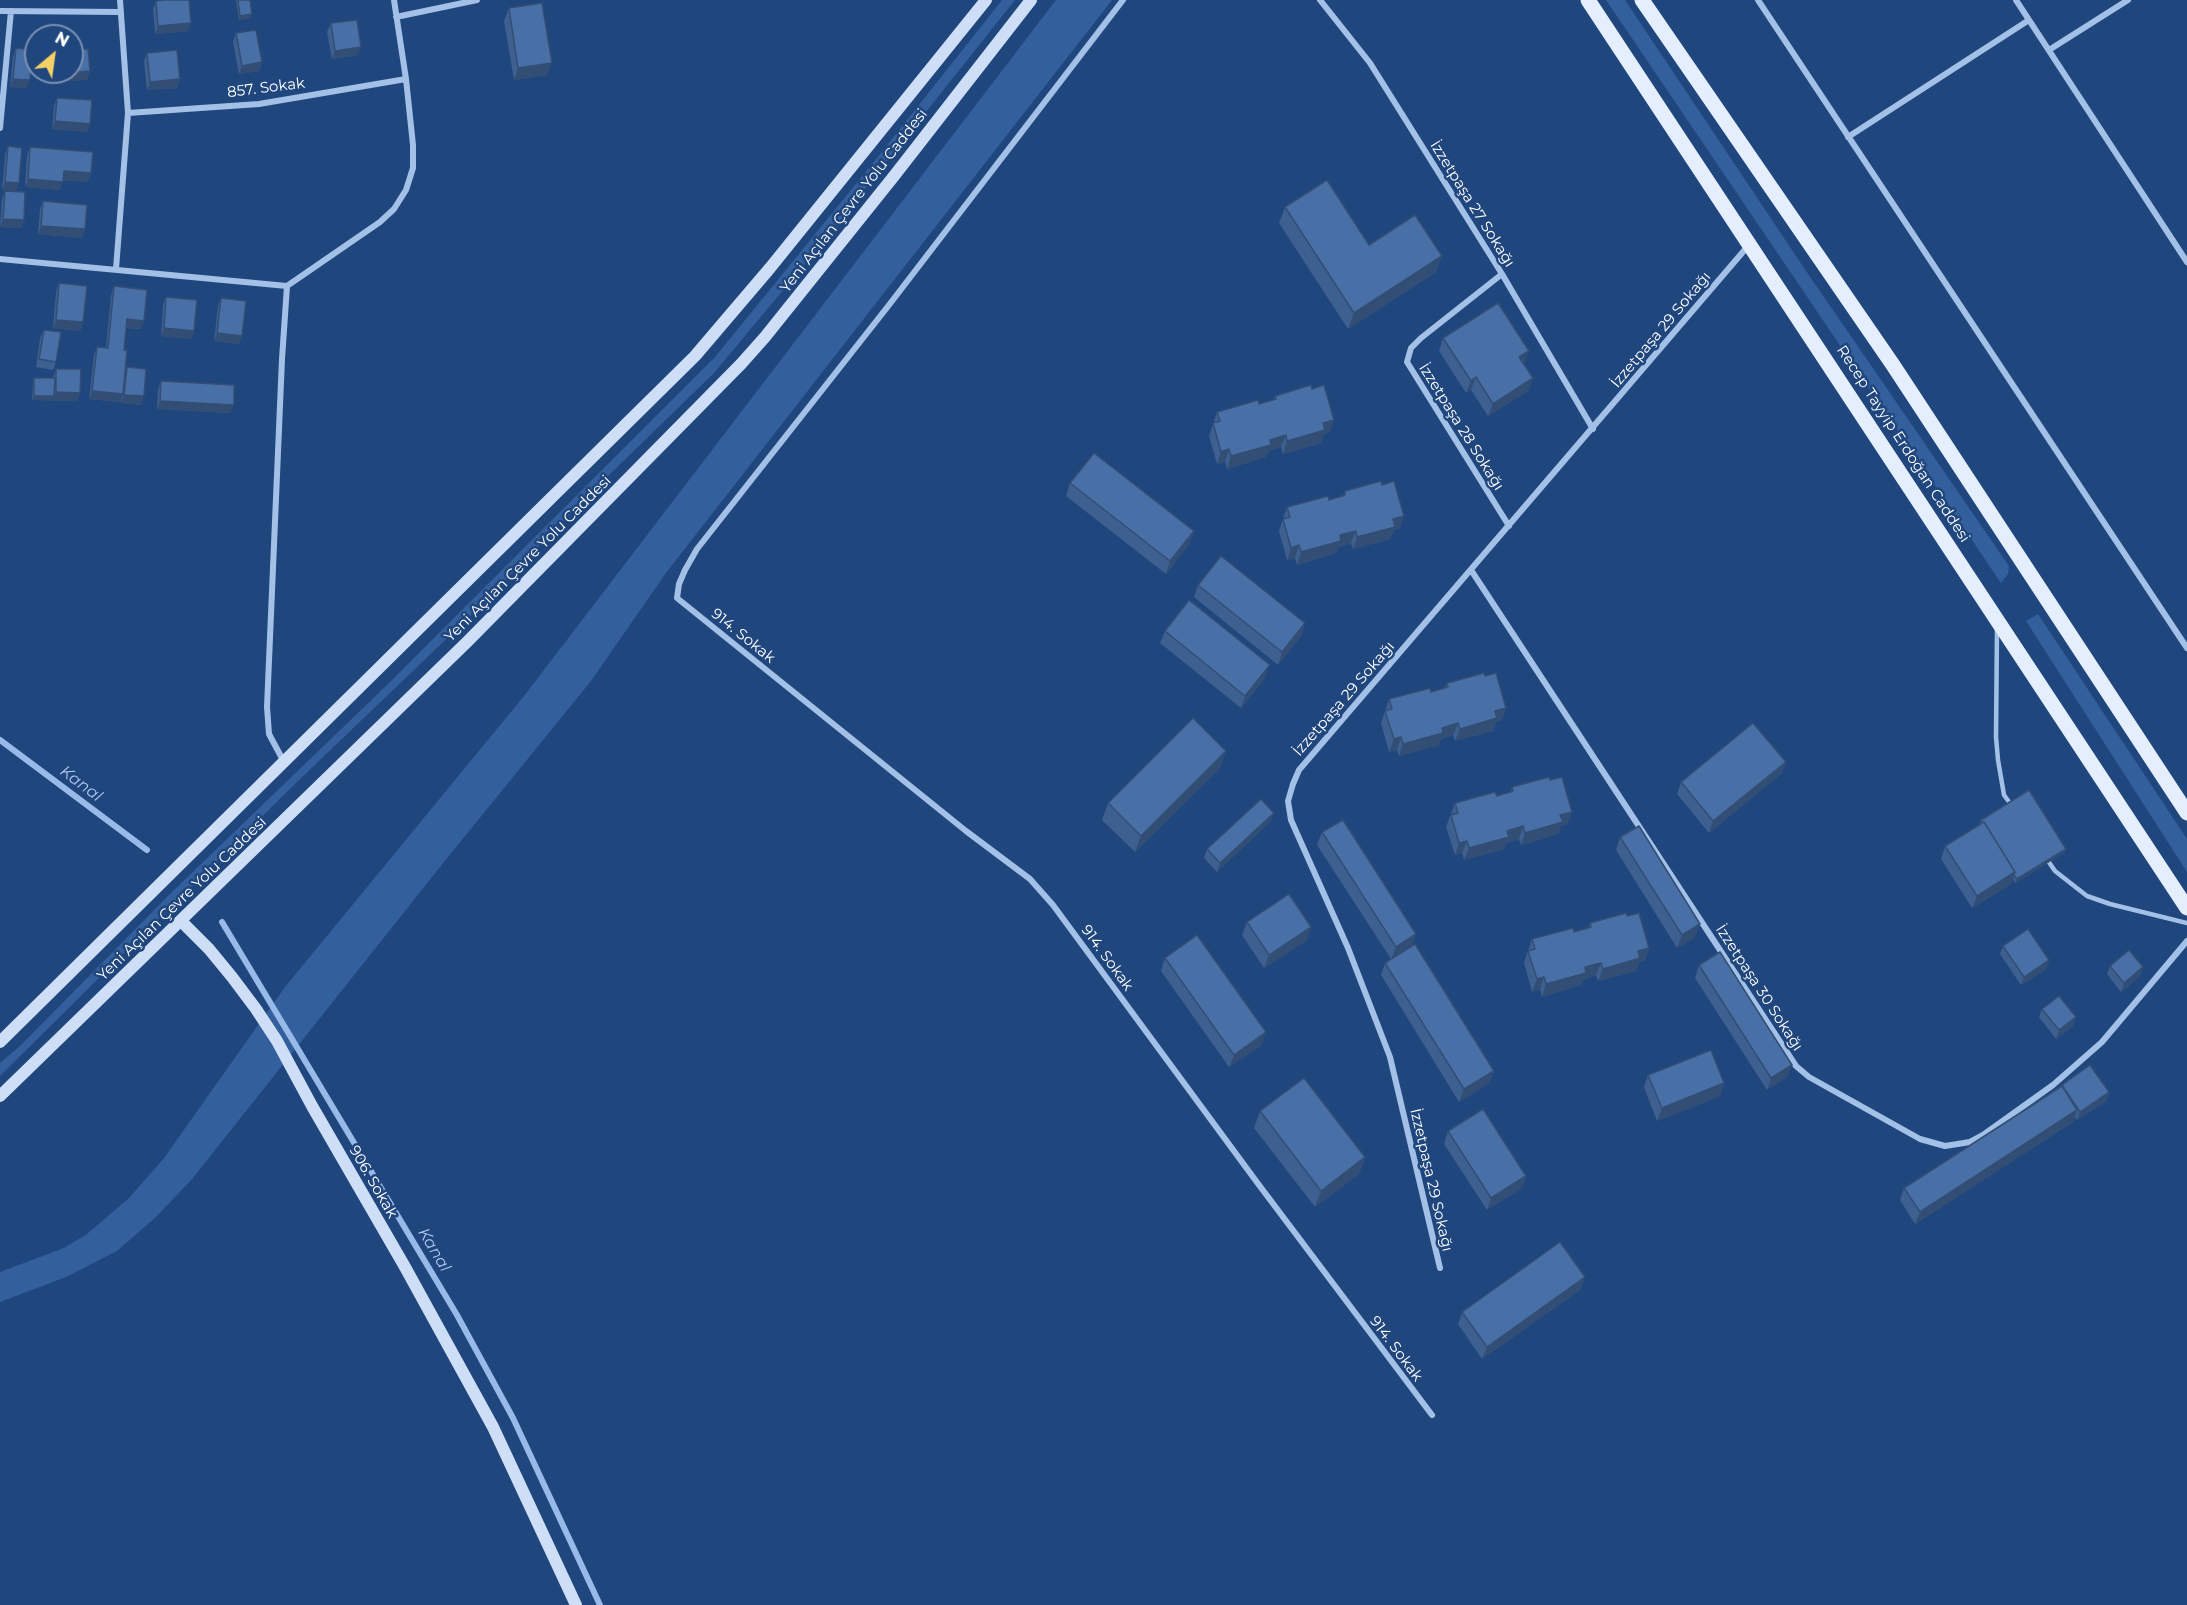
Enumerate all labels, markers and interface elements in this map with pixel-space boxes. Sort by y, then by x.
north arrow [24,24,84,84]
text: N [52,28,72,51]
street label: 857. Sokak [226,74,306,102]
street label: Yeni Açılan Çevre Yolu Caddesi [777,106,931,296]
street label: İzzetpaşa 27 Sokağı [1426,137,1518,271]
street label: İzzetpaşa 29 Sokağı [1607,268,1715,392]
street label: Recep Tayyip Erdoğan Caddesi [1832,342,1974,546]
street label: İzzetpaşa 28 Sokağı [1415,360,1507,494]
street label: Yeni Açılan Çevre Yolu Caddesi [441,472,615,646]
street label: 914. Sokak [707,605,779,667]
street label: İzzetpaşa 29 Sokağı [1289,638,1399,760]
water label: Kanal [56,762,106,806]
street label: Yeni Açılan Çevre Yolu Caddesi [94,813,270,985]
street label: 914. Sokak [1077,922,1137,994]
street label: İzzetpaşa 30 Sokağı [1711,922,1807,1054]
street label: İzzetpaşa 29 Sokağı [1406,1107,1456,1253]
street label: 906. Sokak [345,1143,401,1221]
water label: Kanal [413,1225,455,1275]
street label: 914. Sokak [1366,1313,1426,1385]

